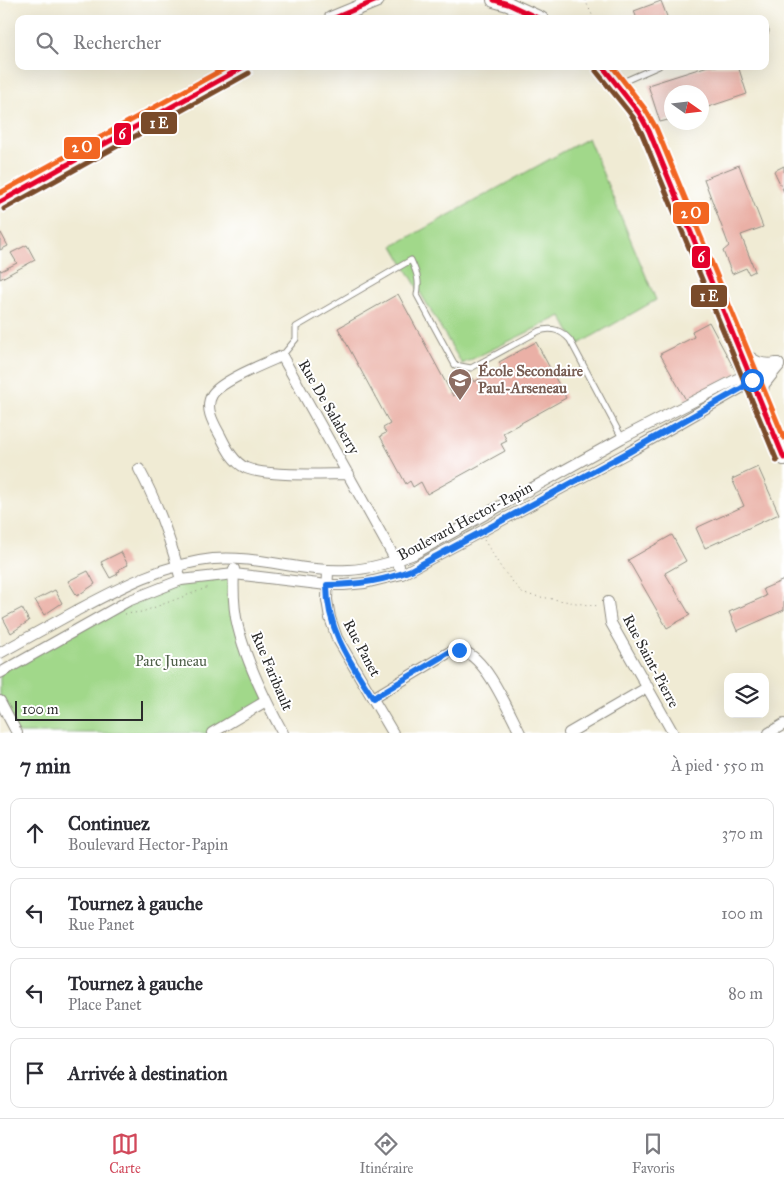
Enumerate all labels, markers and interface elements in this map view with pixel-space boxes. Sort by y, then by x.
search box [15,15,769,70]
icon: search [33,29,61,57]
text: Rechercher [73,31,161,54]
north arrow [664,85,709,130]
line badge: 1 E [140,111,178,135]
text: 1 E [150,115,168,132]
line badge: 6 [113,122,132,146]
text: 6 [118,126,126,143]
line badge: 2 O [63,136,101,160]
text: 2 O [72,139,93,156]
line badge: 2 O [672,201,710,225]
text: 2 O [681,205,702,222]
line badge: 6 [691,245,711,269]
text: 6 [697,249,705,266]
line badge: 1 E [690,284,728,308]
text: 1 E [700,288,718,305]
street label: Rue De Salaberry [295,356,364,458]
place label: École Secondaire Paul-Arseneau [478,361,584,397]
school or university icon: École Secondaire Paul-Arseneau [447,367,473,401]
route start [741,369,764,392]
street label: Boulevard Hector-Papin [395,478,535,564]
street label: Rue Saint-Pierre [619,611,683,711]
street label: Rue Panet [339,616,385,680]
street label: Rue Faribault [247,629,297,714]
route end [448,639,471,662]
park label: Parc Juneau [135,652,207,671]
map controls [724,673,769,718]
button: layers [724,673,769,718]
scale bar [15,698,142,721]
text: 100 m [22,701,59,718]
text: 7 min [20,753,71,779]
text: À pied · 550 m [671,756,764,775]
text: Continuez [68,812,150,835]
icon: ahead [21,819,49,847]
text: 370 m [722,824,763,843]
text: Boulevard Hector-Papin [68,835,228,854]
text: Tournez à gauche [68,892,203,915]
icon: left [21,899,49,927]
text: 100 m [721,904,763,923]
text: Rue Panet [68,915,134,934]
text: Tournez à gauche [68,972,203,995]
icon: left [21,979,49,1007]
text: 80 m [728,984,763,1003]
text: Place Panet [68,995,142,1014]
icon: arrive [21,1059,49,1087]
text: Arrivée à destination [68,1062,227,1085]
tab: Carte [109,1130,141,1177]
tab: Itinéraire [360,1130,413,1177]
tab: Favoris [632,1130,675,1177]

